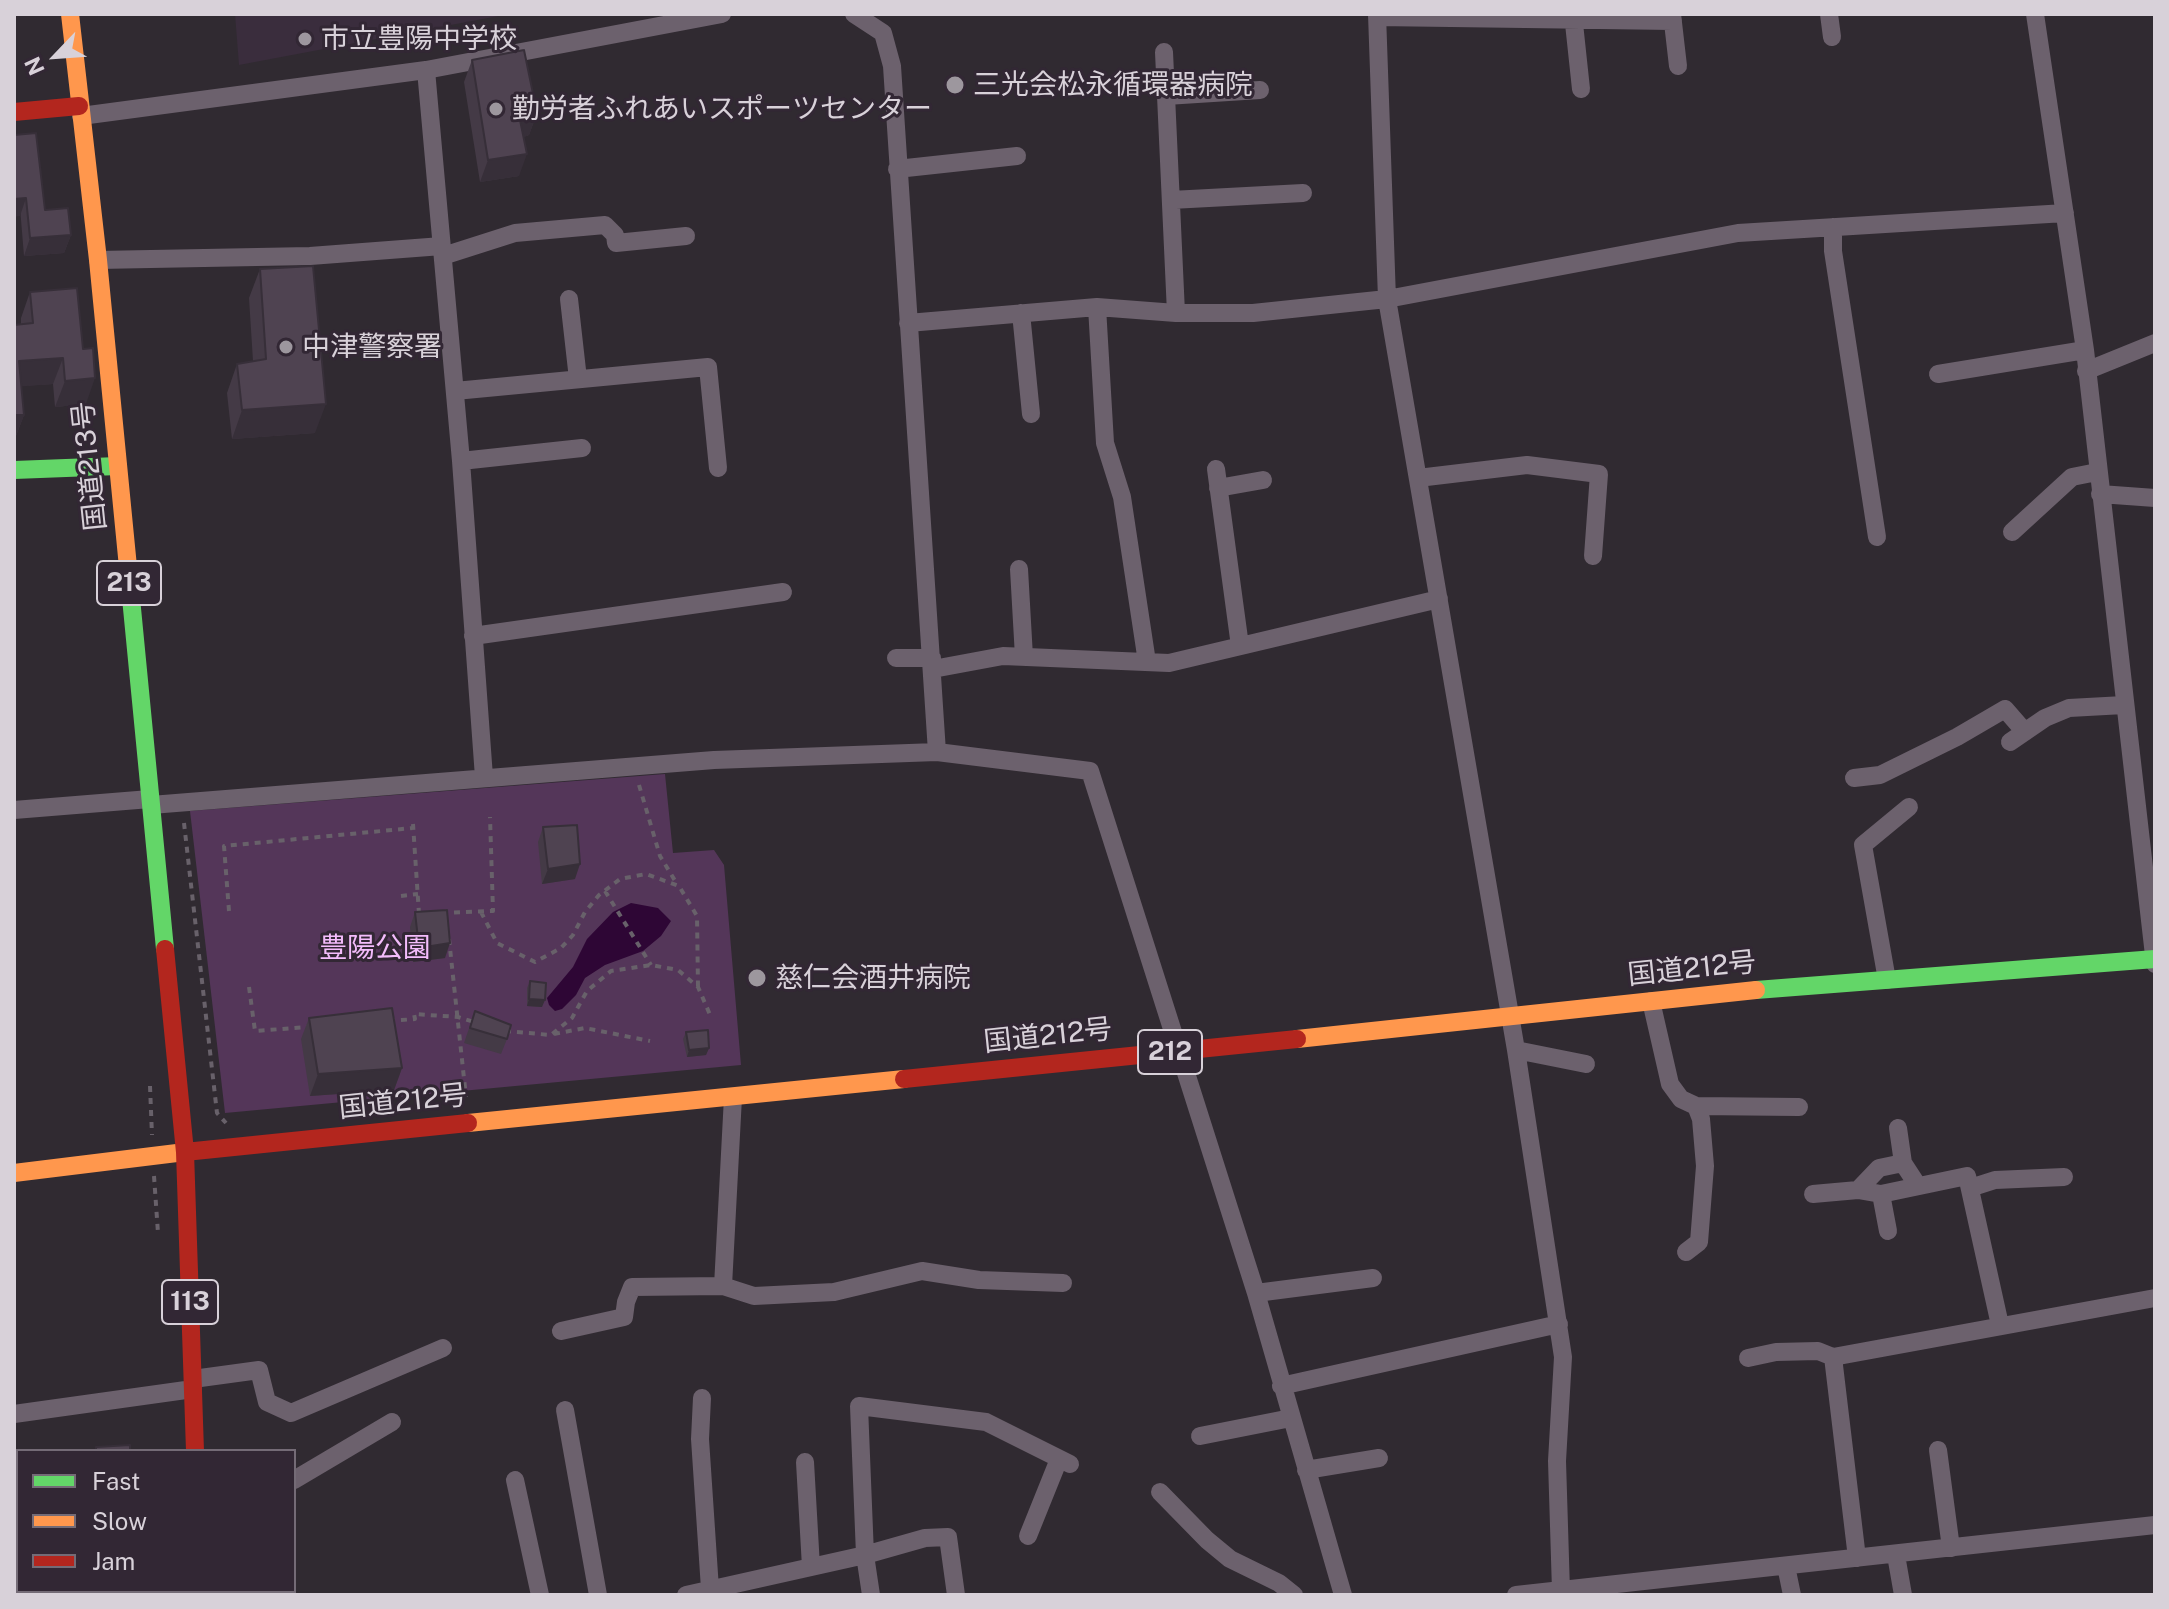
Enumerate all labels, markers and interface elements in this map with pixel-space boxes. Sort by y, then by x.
north arrow [16,16,96,96]
place label: 市立豊陽中学校 [321,22,517,56]
marker: 市立豊陽中学校 [296,30,314,48]
text: N [19,53,50,79]
place label: 三光会松永循環器病院 [973,68,1253,102]
marker: 三光会松永循環器病院 [944,74,966,96]
place label: 勤労者ふれあいスポーツセンター [512,92,932,126]
marker: 勤労者ふれあいスポーツセンター [487,100,505,118]
place label: 中津警察署 [302,330,442,364]
marker: 中津警察署 [277,338,295,356]
street label: 国道213号 [67,400,113,532]
road number: 213 [97,561,161,605]
park label: 豊陽公園 [319,931,431,965]
street label: 国道212号 [1626,946,1758,992]
place label: 慈仁会酒井病院 [775,961,971,995]
marker: 慈仁会酒井病院 [746,967,768,989]
street label: 国道212号 [982,1013,1114,1059]
road number: 212 [1138,1030,1202,1074]
street label: 国道212号 [337,1079,469,1125]
road number: 113 [162,1280,218,1324]
legend [16,1449,296,1593]
text: Fast [92,1467,140,1495]
text: Slow [92,1507,147,1535]
text: Jam [92,1547,135,1575]

